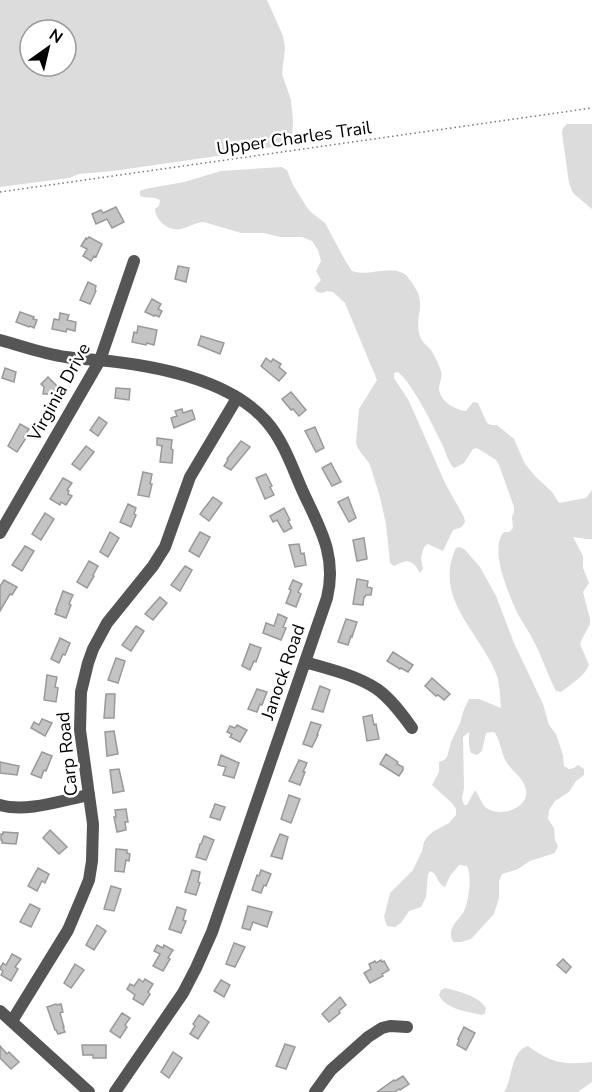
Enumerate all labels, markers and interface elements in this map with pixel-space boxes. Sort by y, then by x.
north arrow [18,18,78,78]
text: N [45,24,67,49]
street label: Upper Charles Trail [215,115,374,161]
street label: Virginia Drive [22,339,96,446]
street label: Janock Road [255,621,311,724]
street label: Carp Road [51,711,83,797]

